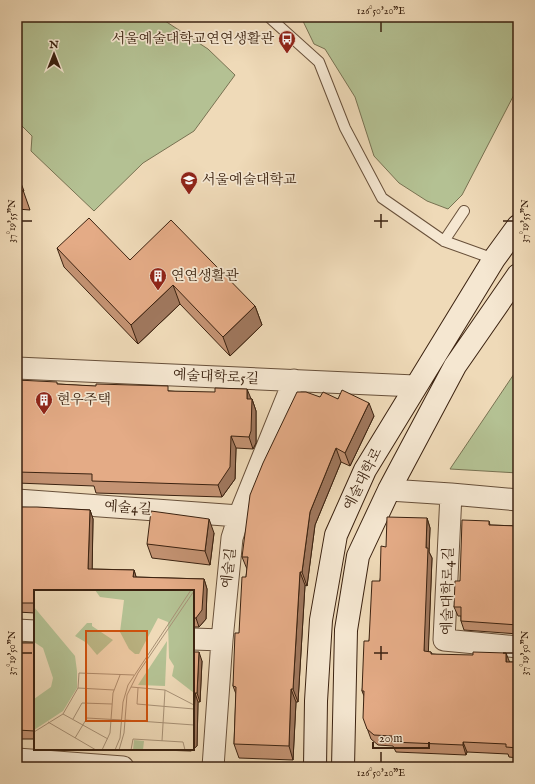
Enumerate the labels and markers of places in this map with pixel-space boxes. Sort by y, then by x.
bus stop icon: 서울예술대학교연연생활관 [277,29,297,54]
place label: 서울예술대학교연연생활관 [112,30,274,48]
school or university icon: 서울예술대학교 [179,170,199,195]
place label: 서울예술대학교 [202,171,297,189]
building icon: 연연생활관 [148,266,168,291]
place label: 연연생활관 [171,267,239,285]
building icon: 현우주택 [34,390,54,415]
place label: 현우주택 [57,391,111,409]

